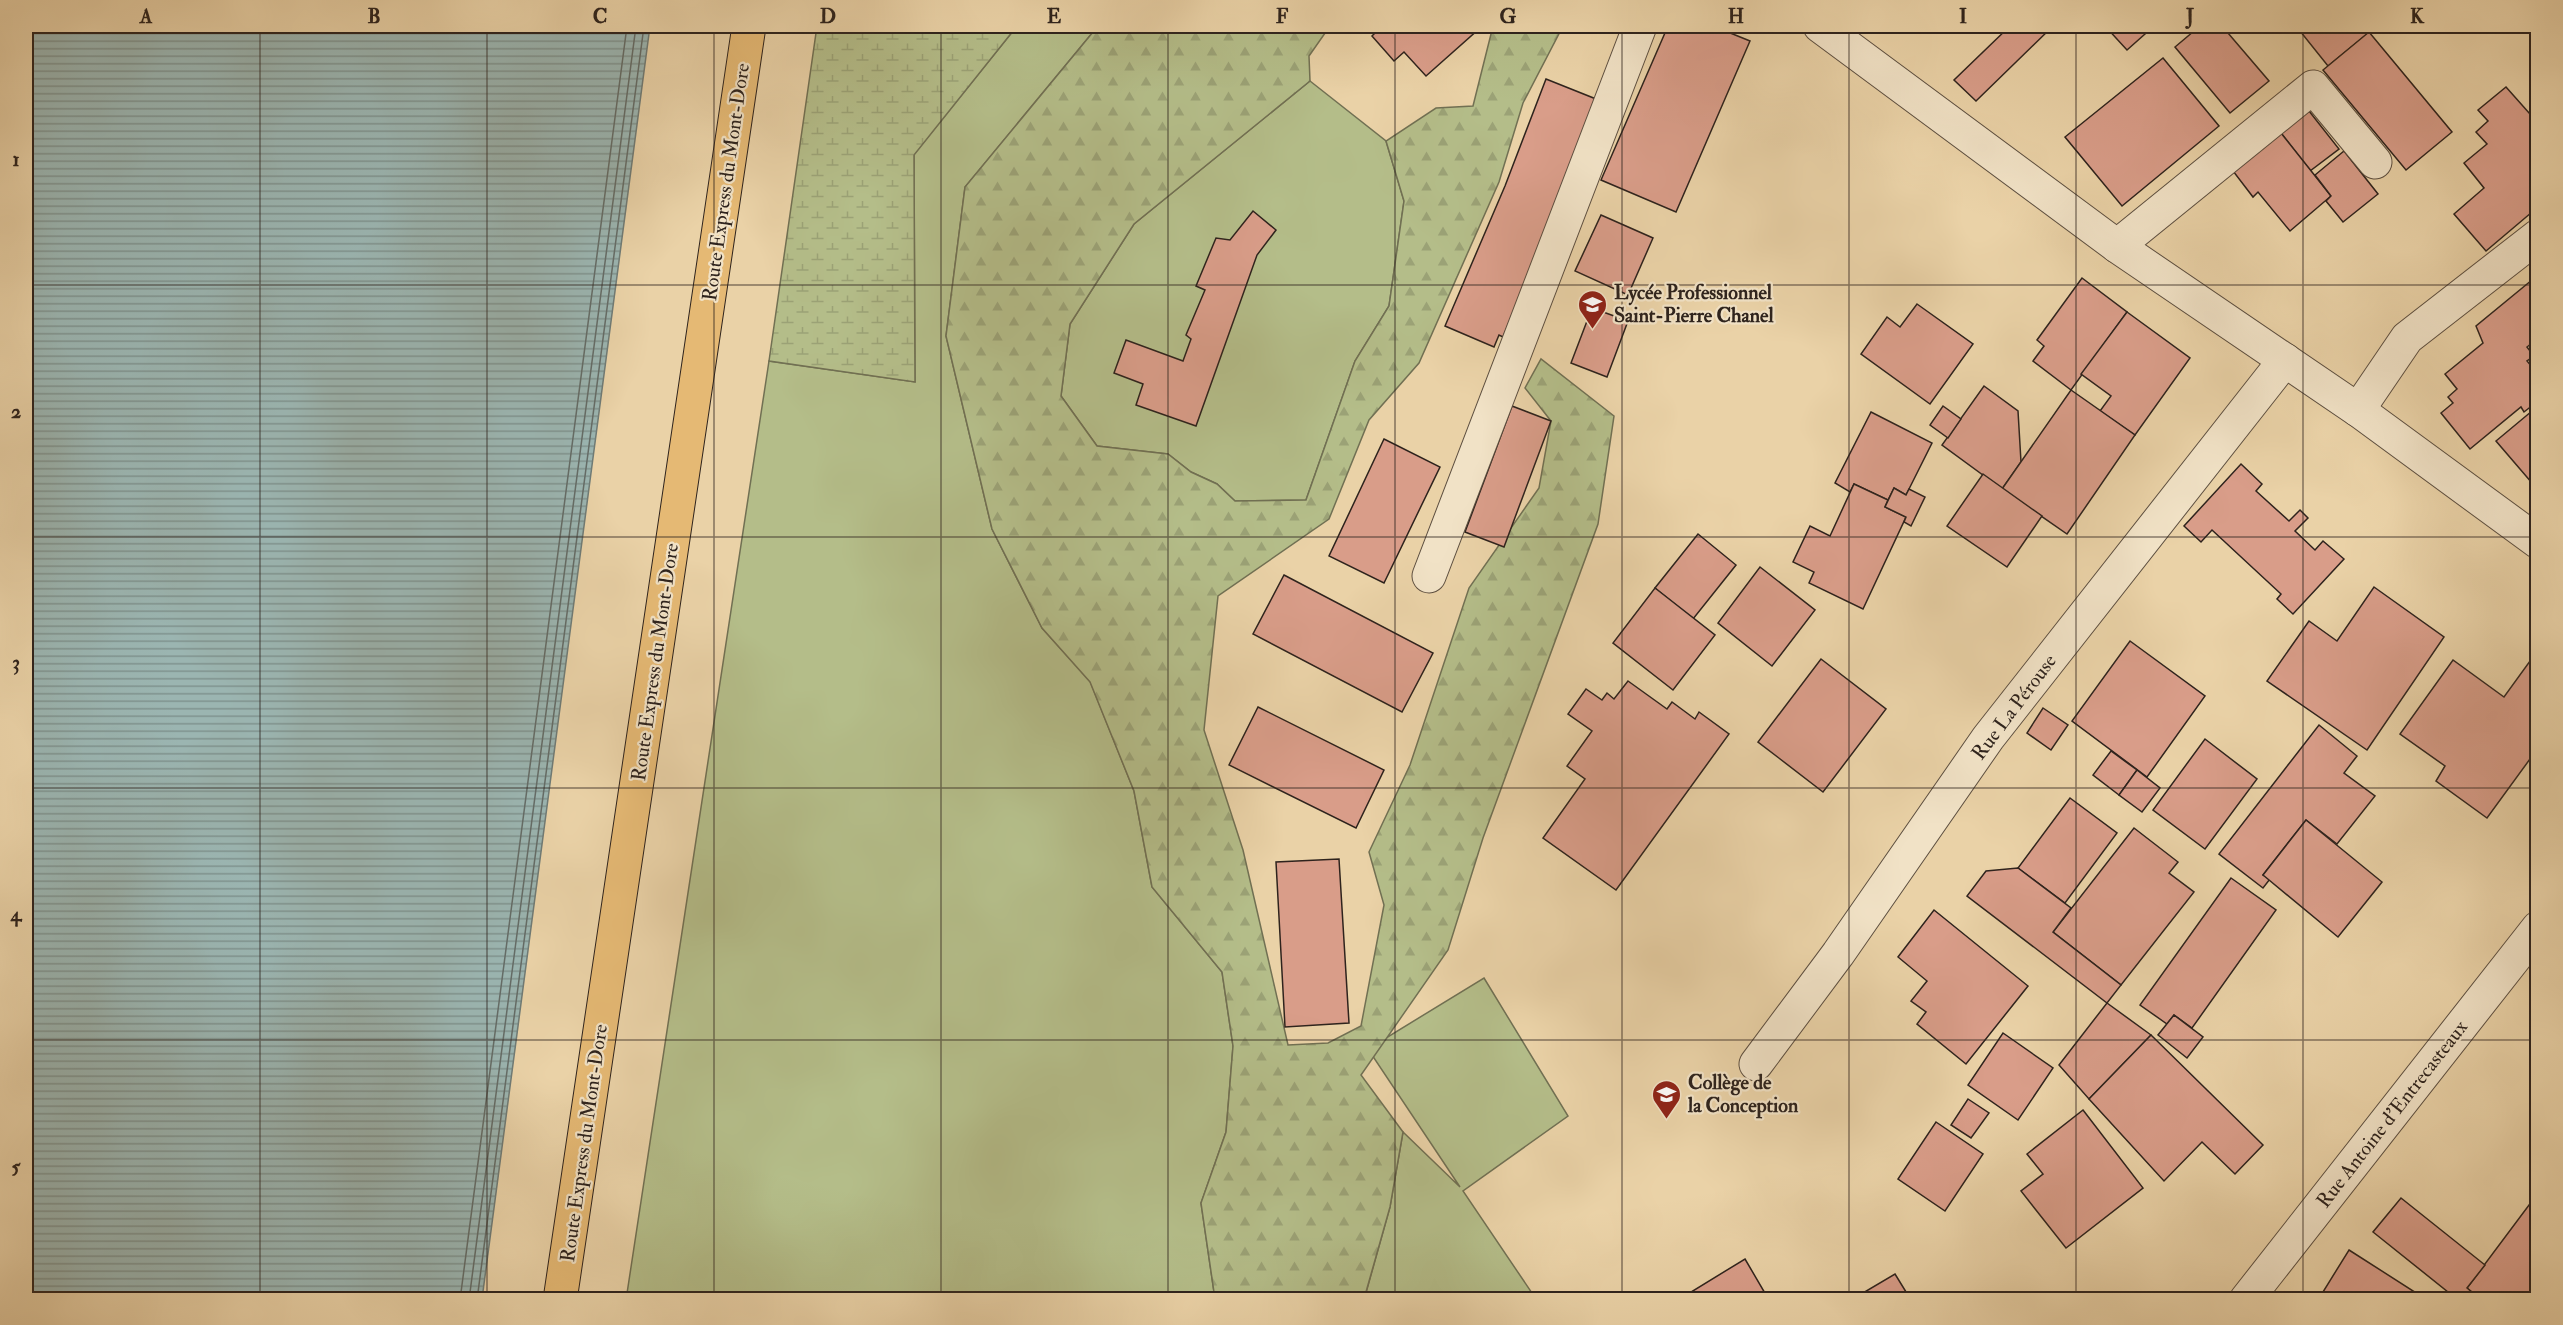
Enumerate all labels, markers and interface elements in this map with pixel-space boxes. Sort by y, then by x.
text: A [139,4,153,29]
text: B [367,4,381,29]
text: C [593,4,607,29]
text: D [820,4,836,29]
text: E [1047,4,1062,29]
text: F [1276,4,1289,29]
text: G [1500,4,1517,29]
text: H [1728,4,1744,29]
text: I [1959,4,1967,29]
text: J [2185,4,2194,29]
text: K [2410,4,2425,29]
street label: Route Express du Mont-Dore [697,61,756,303]
text: 1 [12,147,20,172]
place label: Lycée Professionnel Saint-Pierre Chanel [1614,280,1774,328]
school or university icon: Lycée Professionnel Saint-Pierre Chanel [1577,288,1609,330]
text: 2 [11,399,21,424]
street label: Route Express du Mont-Dore [626,541,685,783]
street label: Rue La Pérouse [1966,649,2062,765]
text: 3 [12,650,20,675]
text: 4 [10,902,23,927]
street label: Rue Antoine d'Entrecasteaux [2311,1015,2473,1213]
street label: Route Express du Mont-Dore [555,1022,614,1264]
place label: Collège de la Conception [1687,1070,1799,1119]
school or university icon: Collège de la Conception [1651,1078,1683,1120]
text: 5 [12,1154,22,1179]

